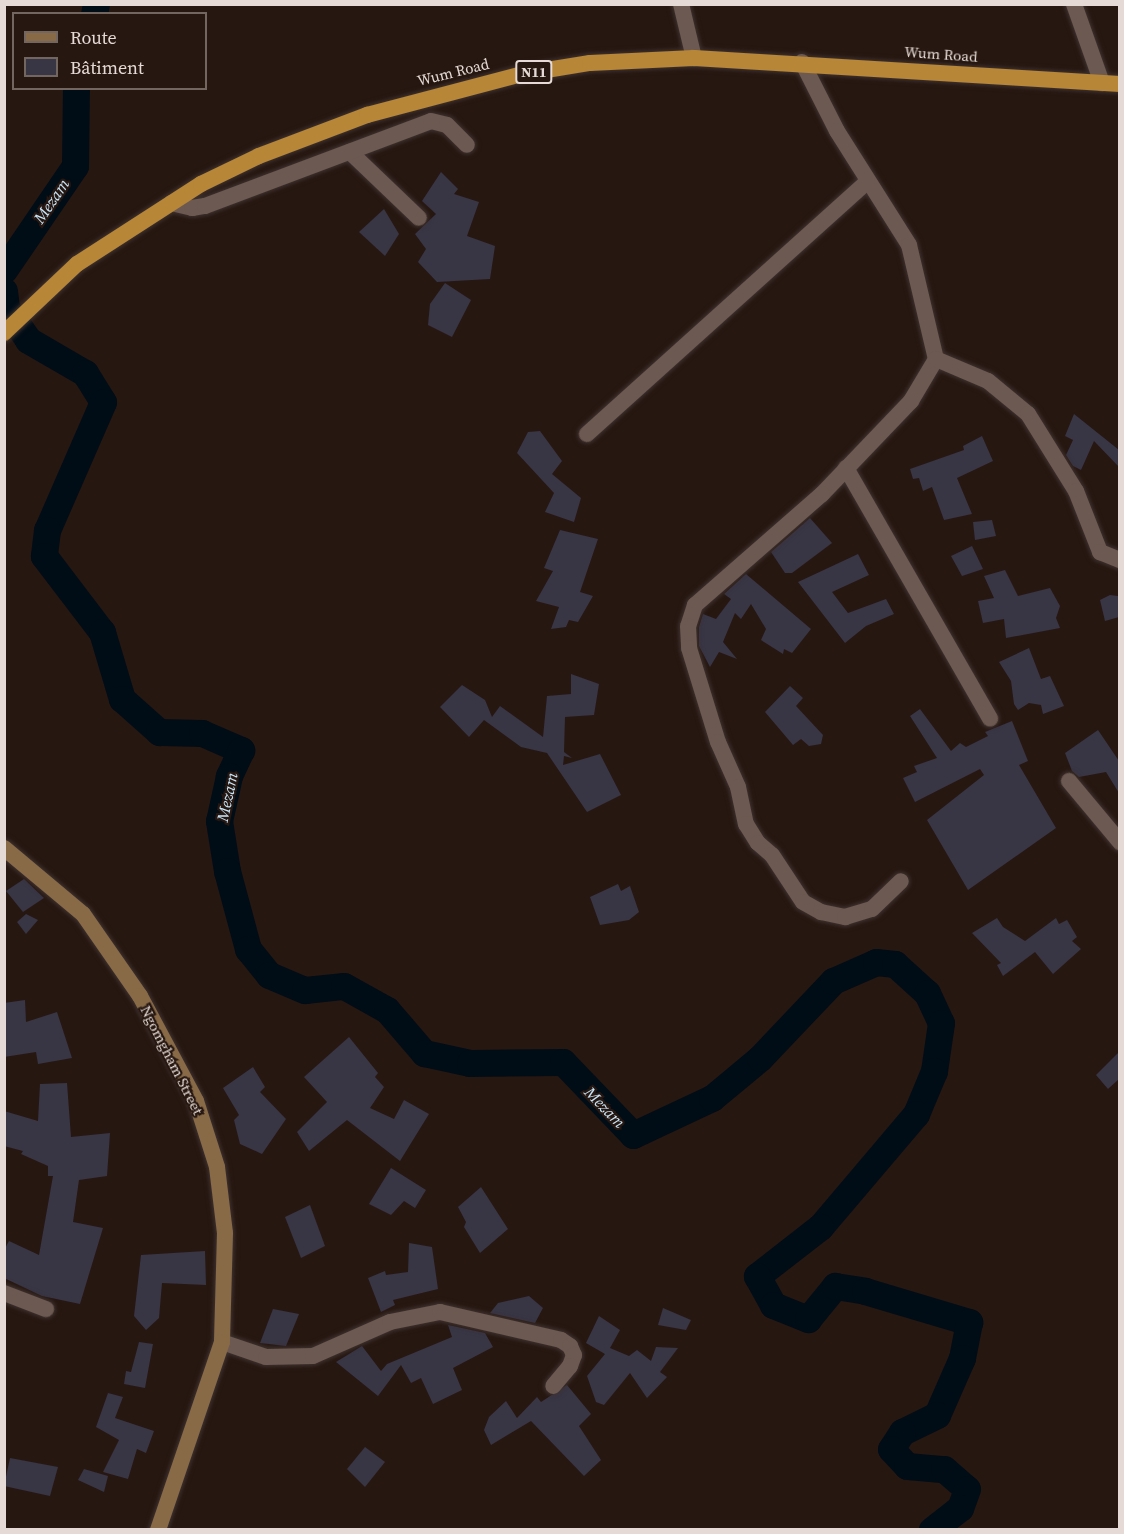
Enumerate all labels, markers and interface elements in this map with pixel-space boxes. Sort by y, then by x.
legend [12,12,207,90]
text: Route [70,25,117,50]
street label: Wum Road [904,42,978,66]
street label: Wum Road [415,54,491,90]
text: Bâtiment [70,55,144,80]
road number: N11 [514,61,554,83]
water label: Mezam [29,175,73,227]
water label: Mezam [212,771,242,823]
street label: Ngomgham Street [137,1002,207,1118]
water label: Mezam [581,1082,629,1132]

